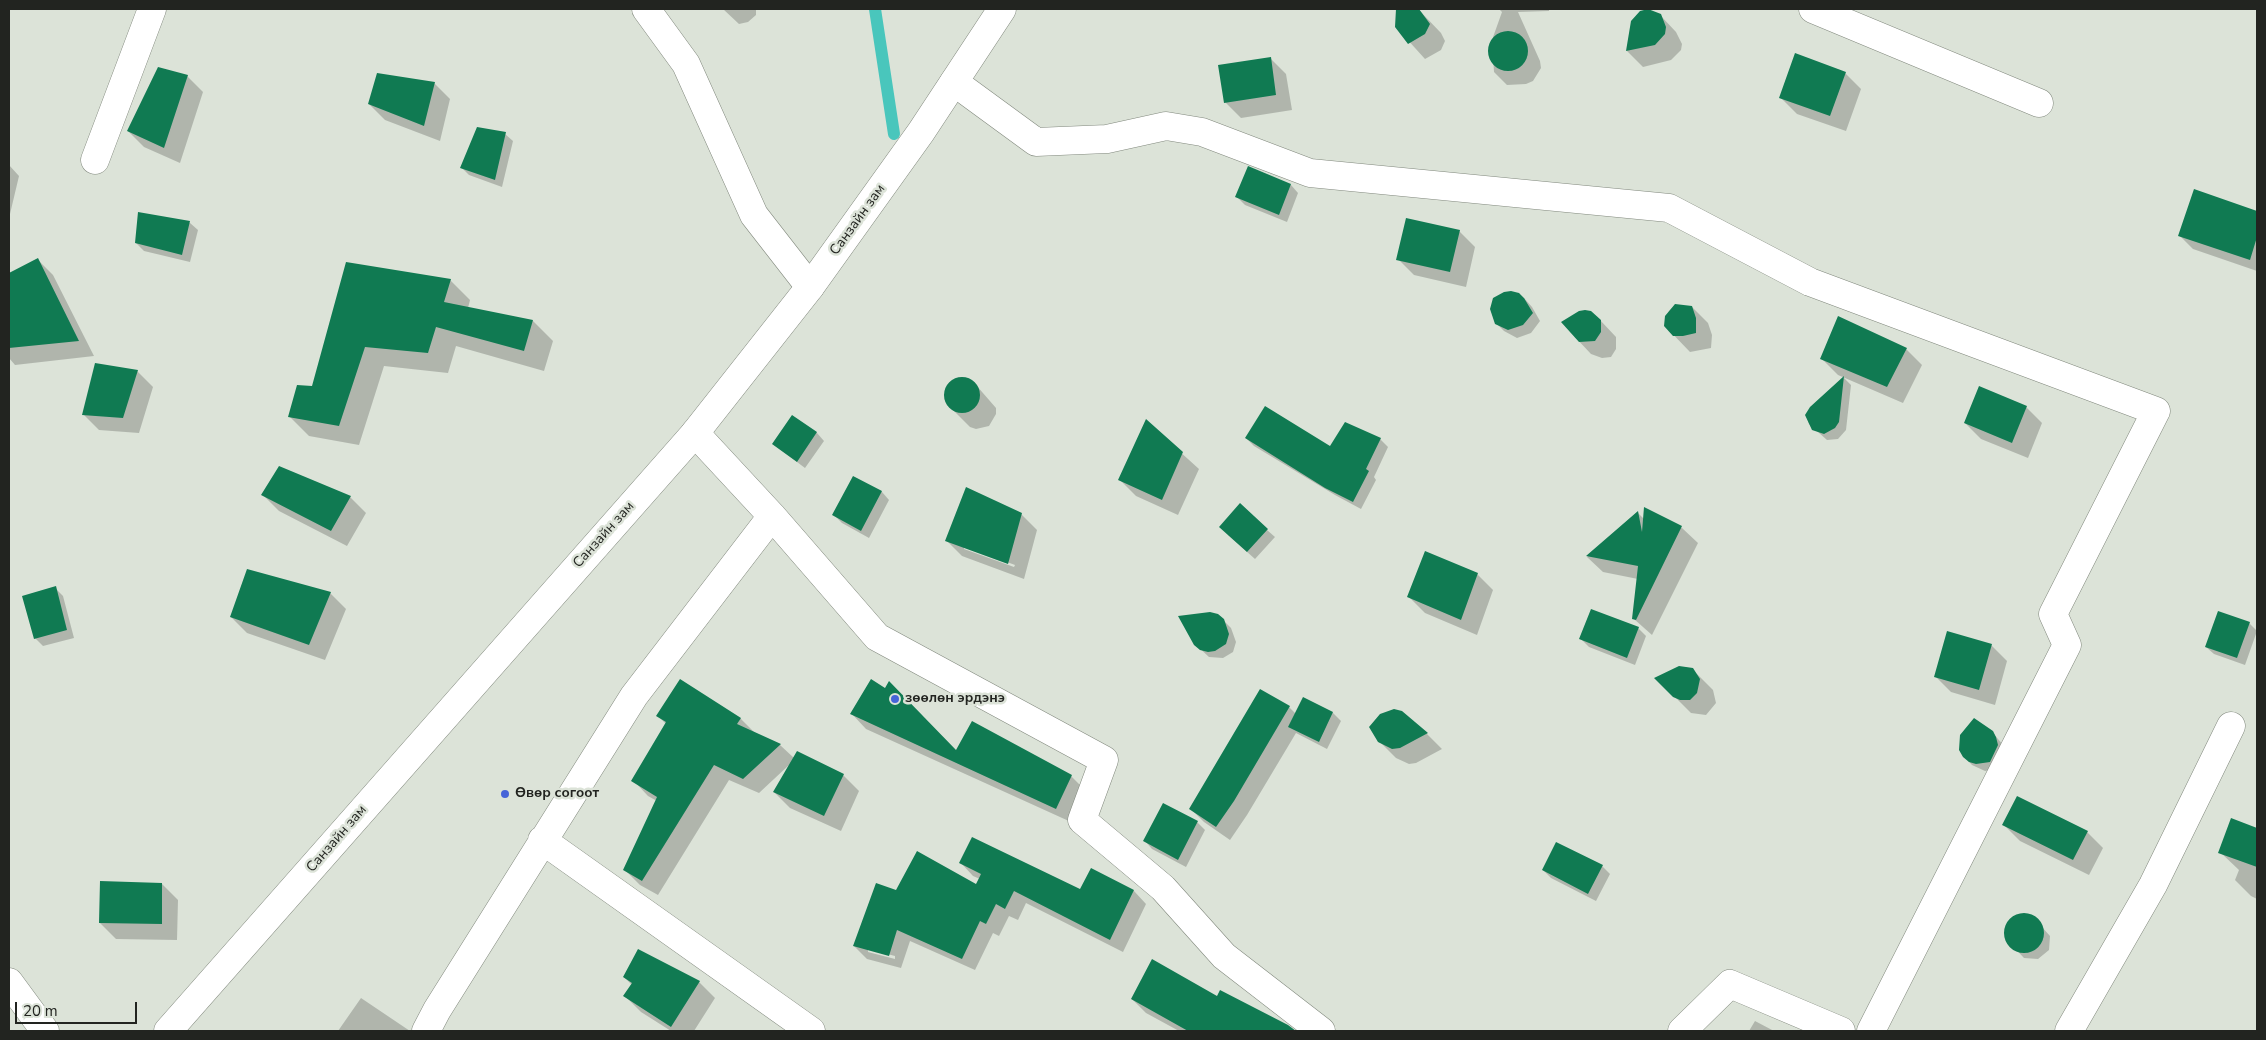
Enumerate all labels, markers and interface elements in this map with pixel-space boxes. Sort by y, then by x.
street label: Санзайн зам [827,181,889,259]
street label: Санзайн зам [570,498,638,572]
place label: зөөлөн эрдэнэ [905,691,1005,707]
marker: зөөлөн эрдэнэ [889,693,901,705]
place label: Өвөр согоот [515,786,599,802]
marker: Өвөр согоот [499,788,511,800]
street label: Санзайн зам [303,802,371,876]
scale bar [18,992,140,1024]
text: 20 m [23,1001,58,1021]

